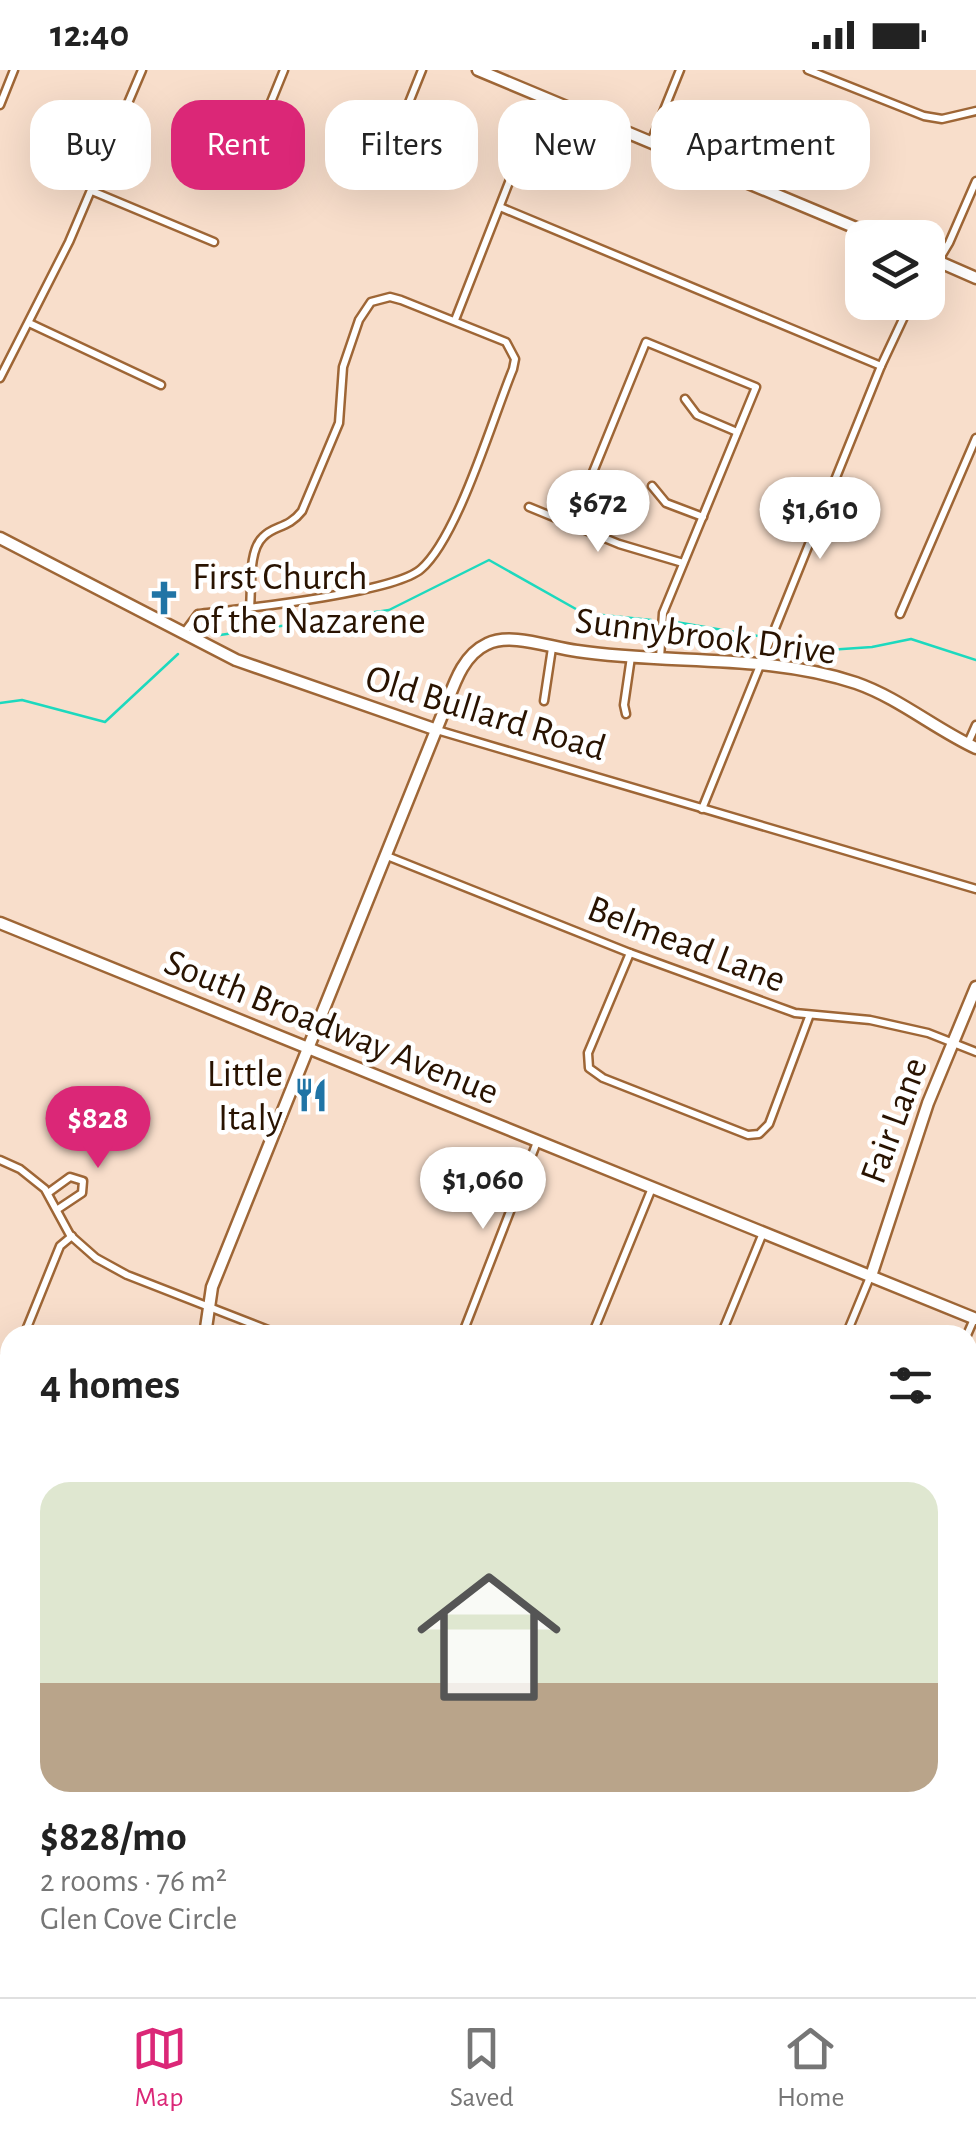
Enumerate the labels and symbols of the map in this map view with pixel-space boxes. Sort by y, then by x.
pin: $672 [539,470,657,555]
pin: $1,610 [739,477,901,562]
place label: First Church of the Nazarene [192,559,426,641]
church icon: First Church of the Nazarene [145,579,183,617]
street label: Sunnybrook Drive [573,602,838,672]
street label: Old Bullard Road [361,659,610,768]
street label: Belmead Lane [582,890,790,1000]
street label: South Broadway Avenue [159,943,504,1112]
street label: Fair Lane [855,1053,935,1189]
place label: Little Italy [207,1056,283,1138]
restaurant icon: Little Italy [292,1076,330,1114]
pin: $828 [39,1086,157,1171]
pin: $1,060 [402,1147,564,1232]

